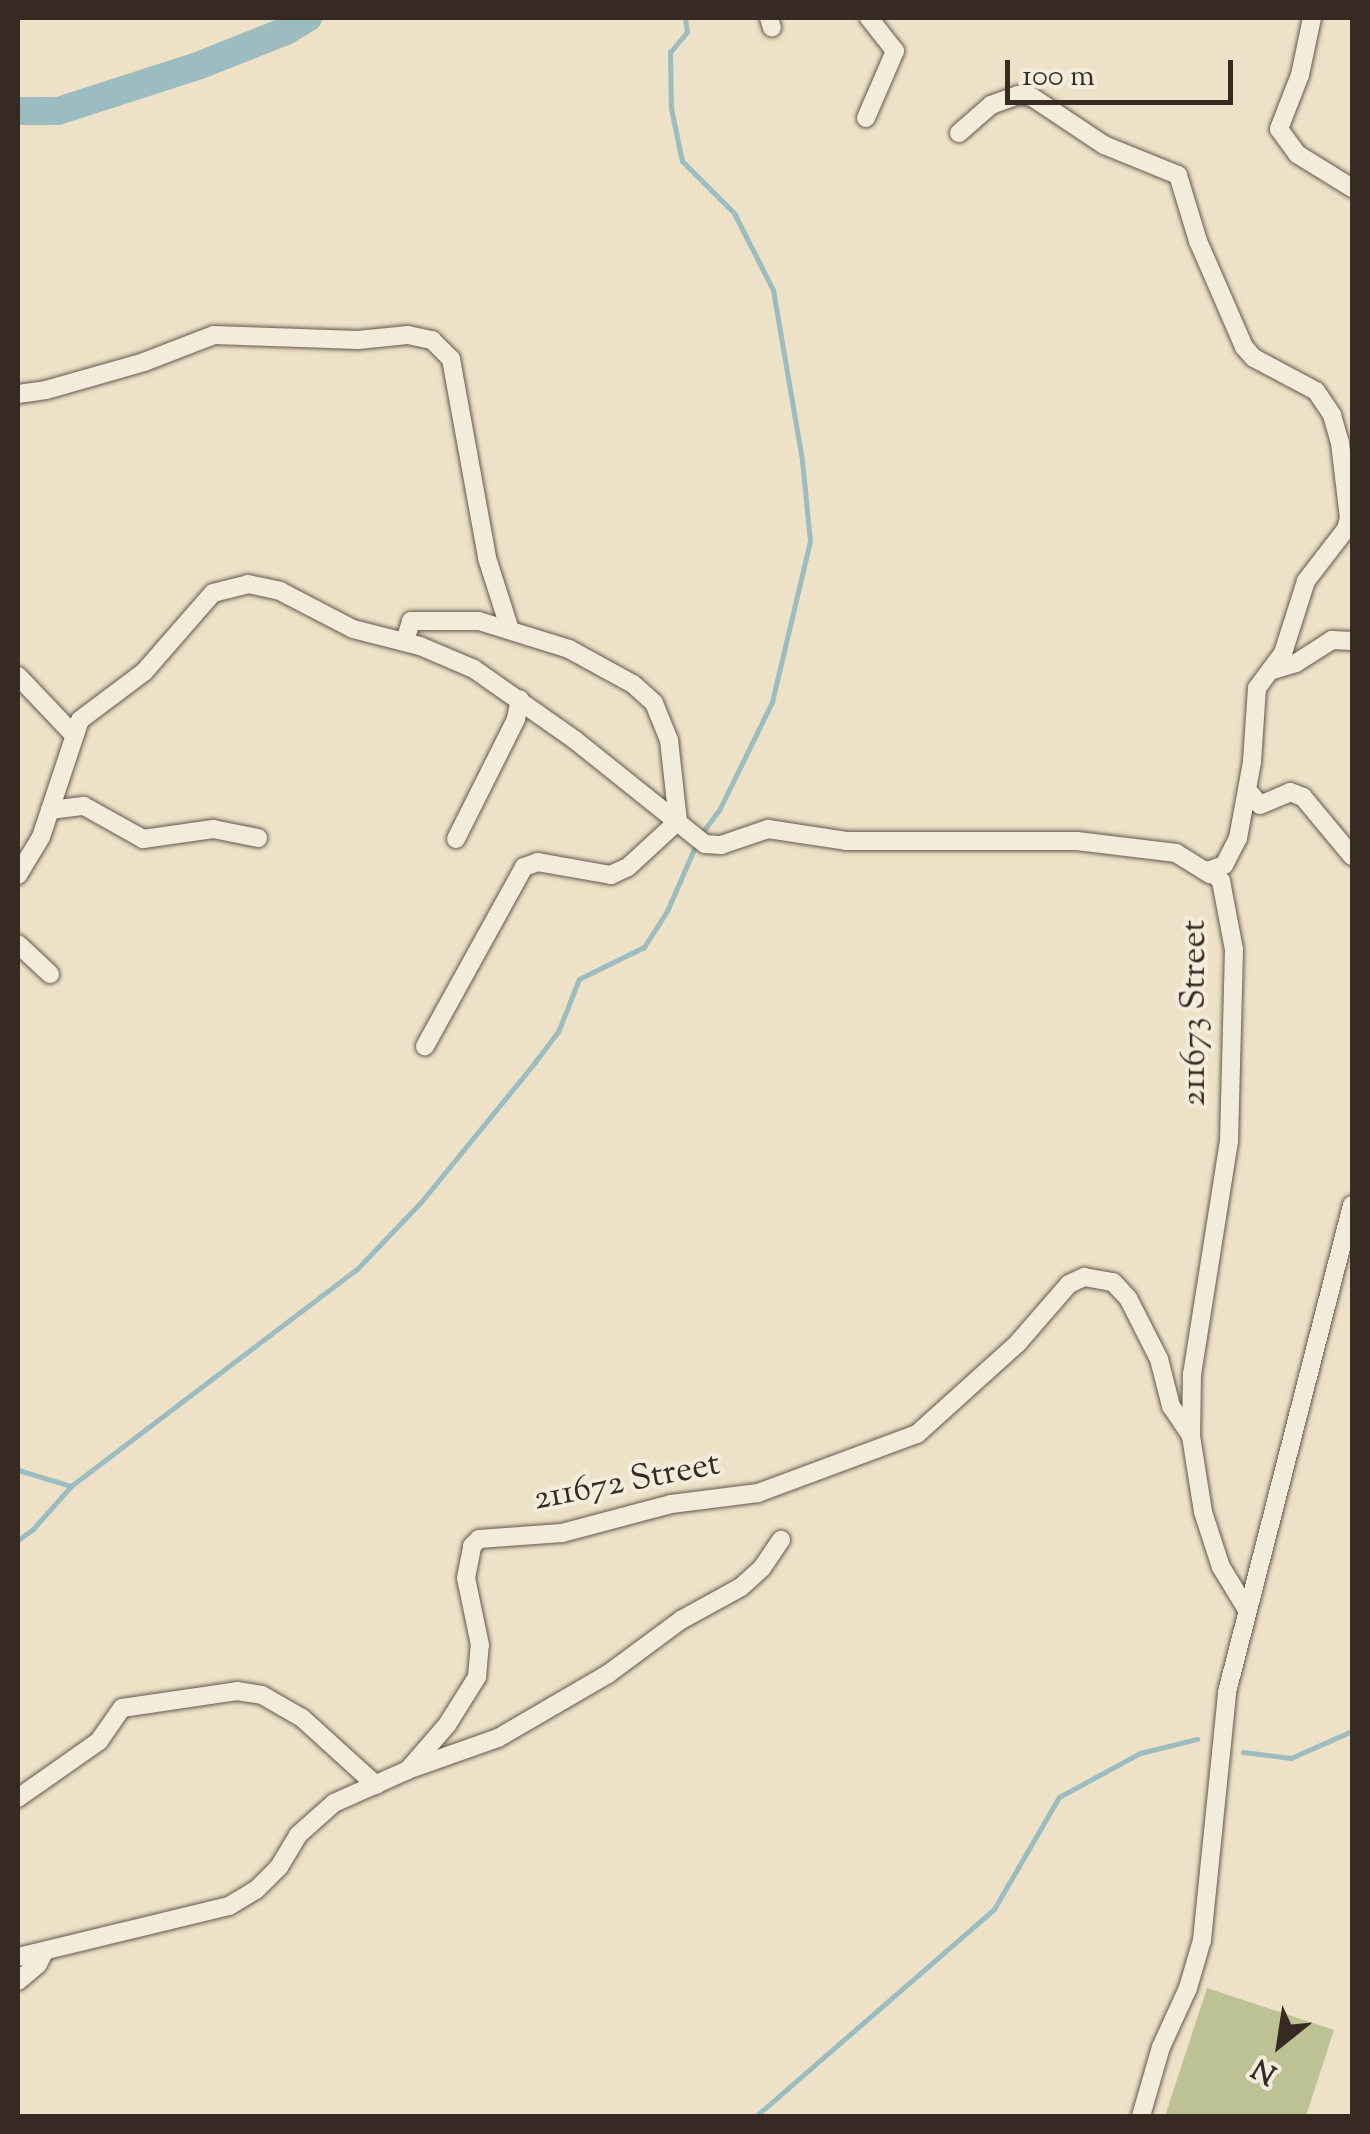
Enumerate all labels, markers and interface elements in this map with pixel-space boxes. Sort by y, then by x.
scale bar [1010,40,1238,102]
text: 100 m [1022,56,1095,99]
street label: 211673 Street [1175,919,1217,1107]
street label: 211672 Street [530,1444,724,1522]
north arrow [1230,1994,1330,2094]
text: N [1245,2047,1285,2093]

